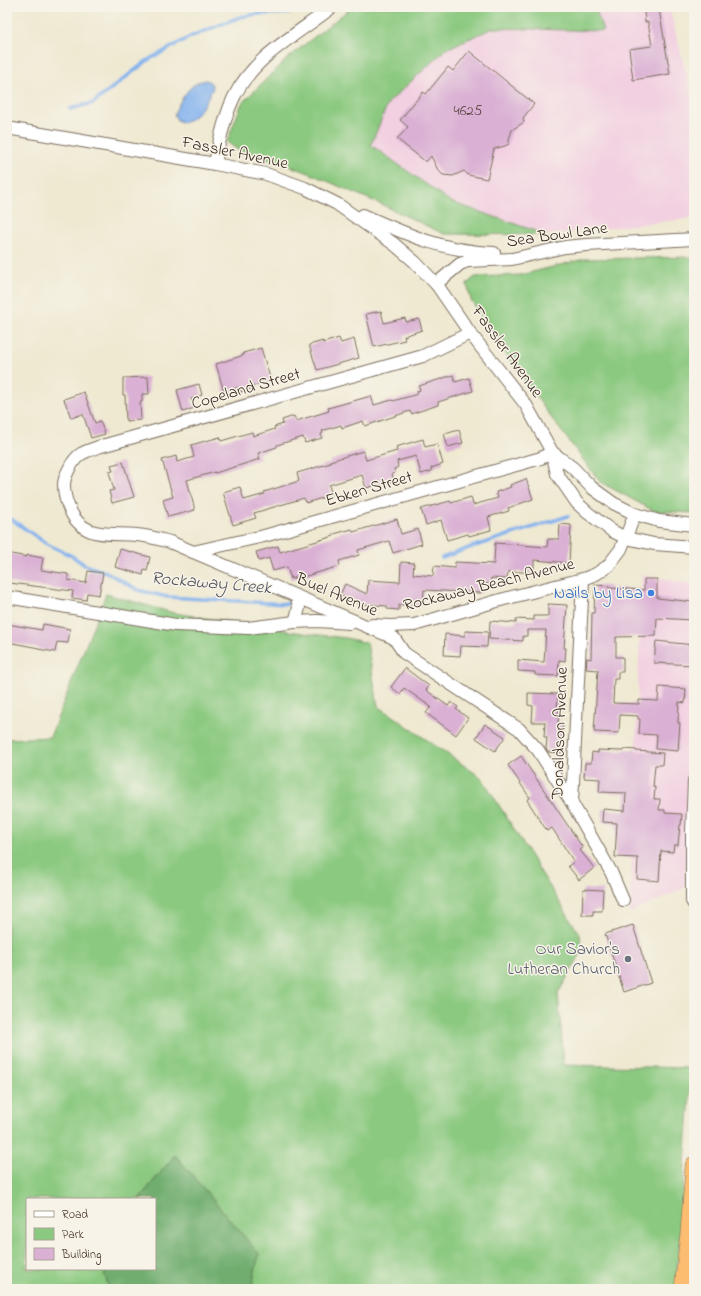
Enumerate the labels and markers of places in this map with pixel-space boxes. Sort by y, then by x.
place label: Nails by Lisa [554,581,643,607]
marker: Nails by Lisa [646,588,656,598]
place label: Our Savior's Lutheran Church [508,937,620,982]
marker: Our Savior's Lutheran Church [623,954,633,964]

